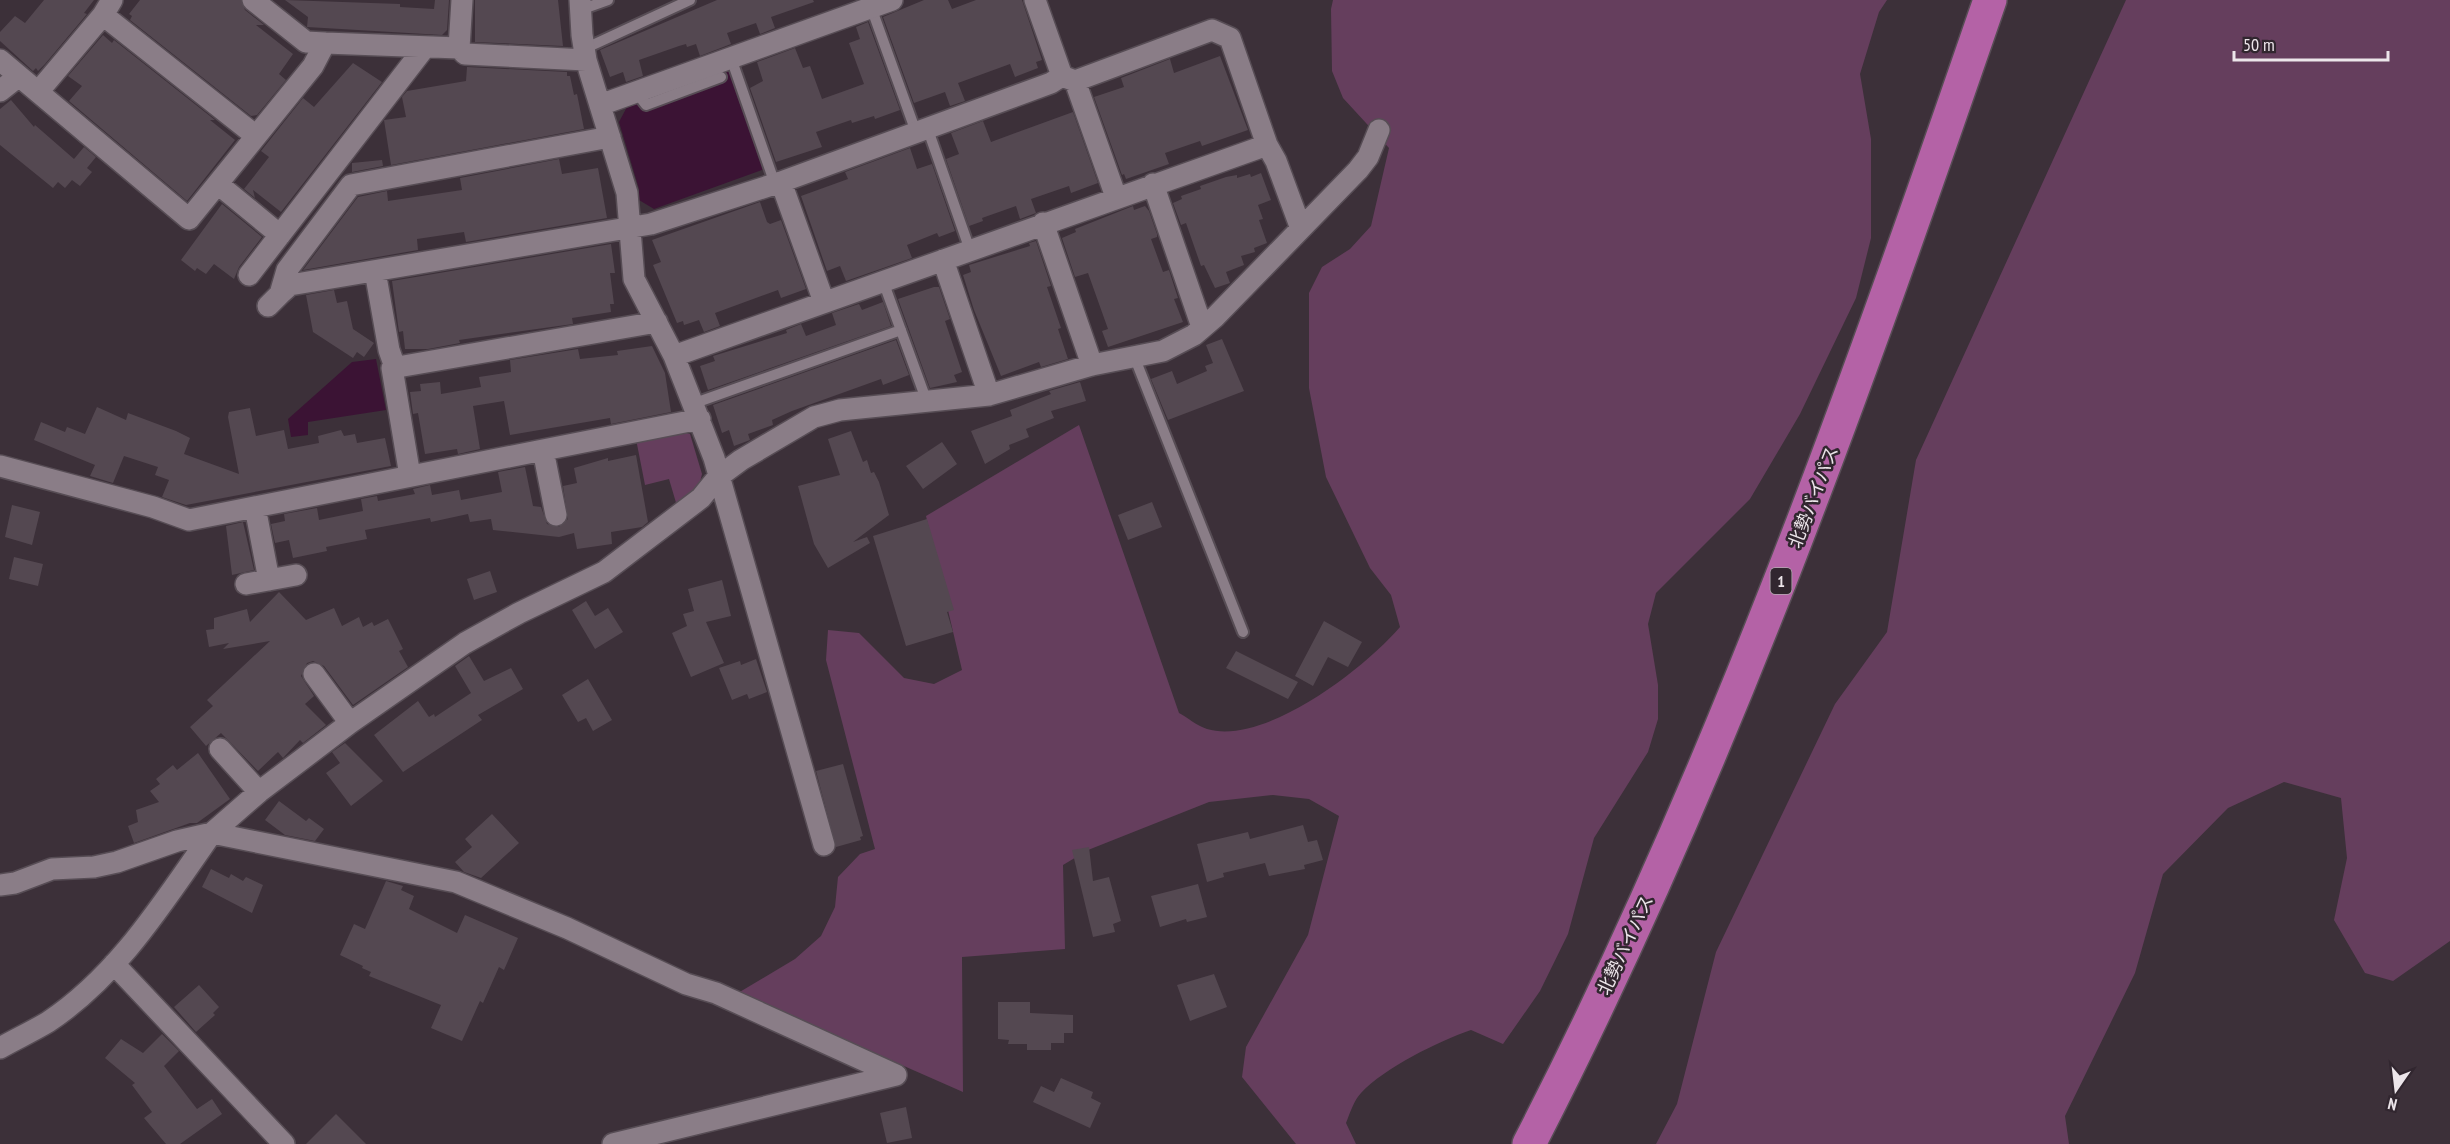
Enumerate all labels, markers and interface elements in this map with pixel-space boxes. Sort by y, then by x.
scale bar [2234,24,2388,62]
text: 50 m [2243,33,2275,56]
street label: 北勢バイパス [1783,443,1843,551]
road number: 1 [1770,568,1792,594]
street label: 北勢バイパス [1592,891,1658,999]
north arrow [2366,1060,2426,1120]
text: N [2386,1094,2399,1115]

